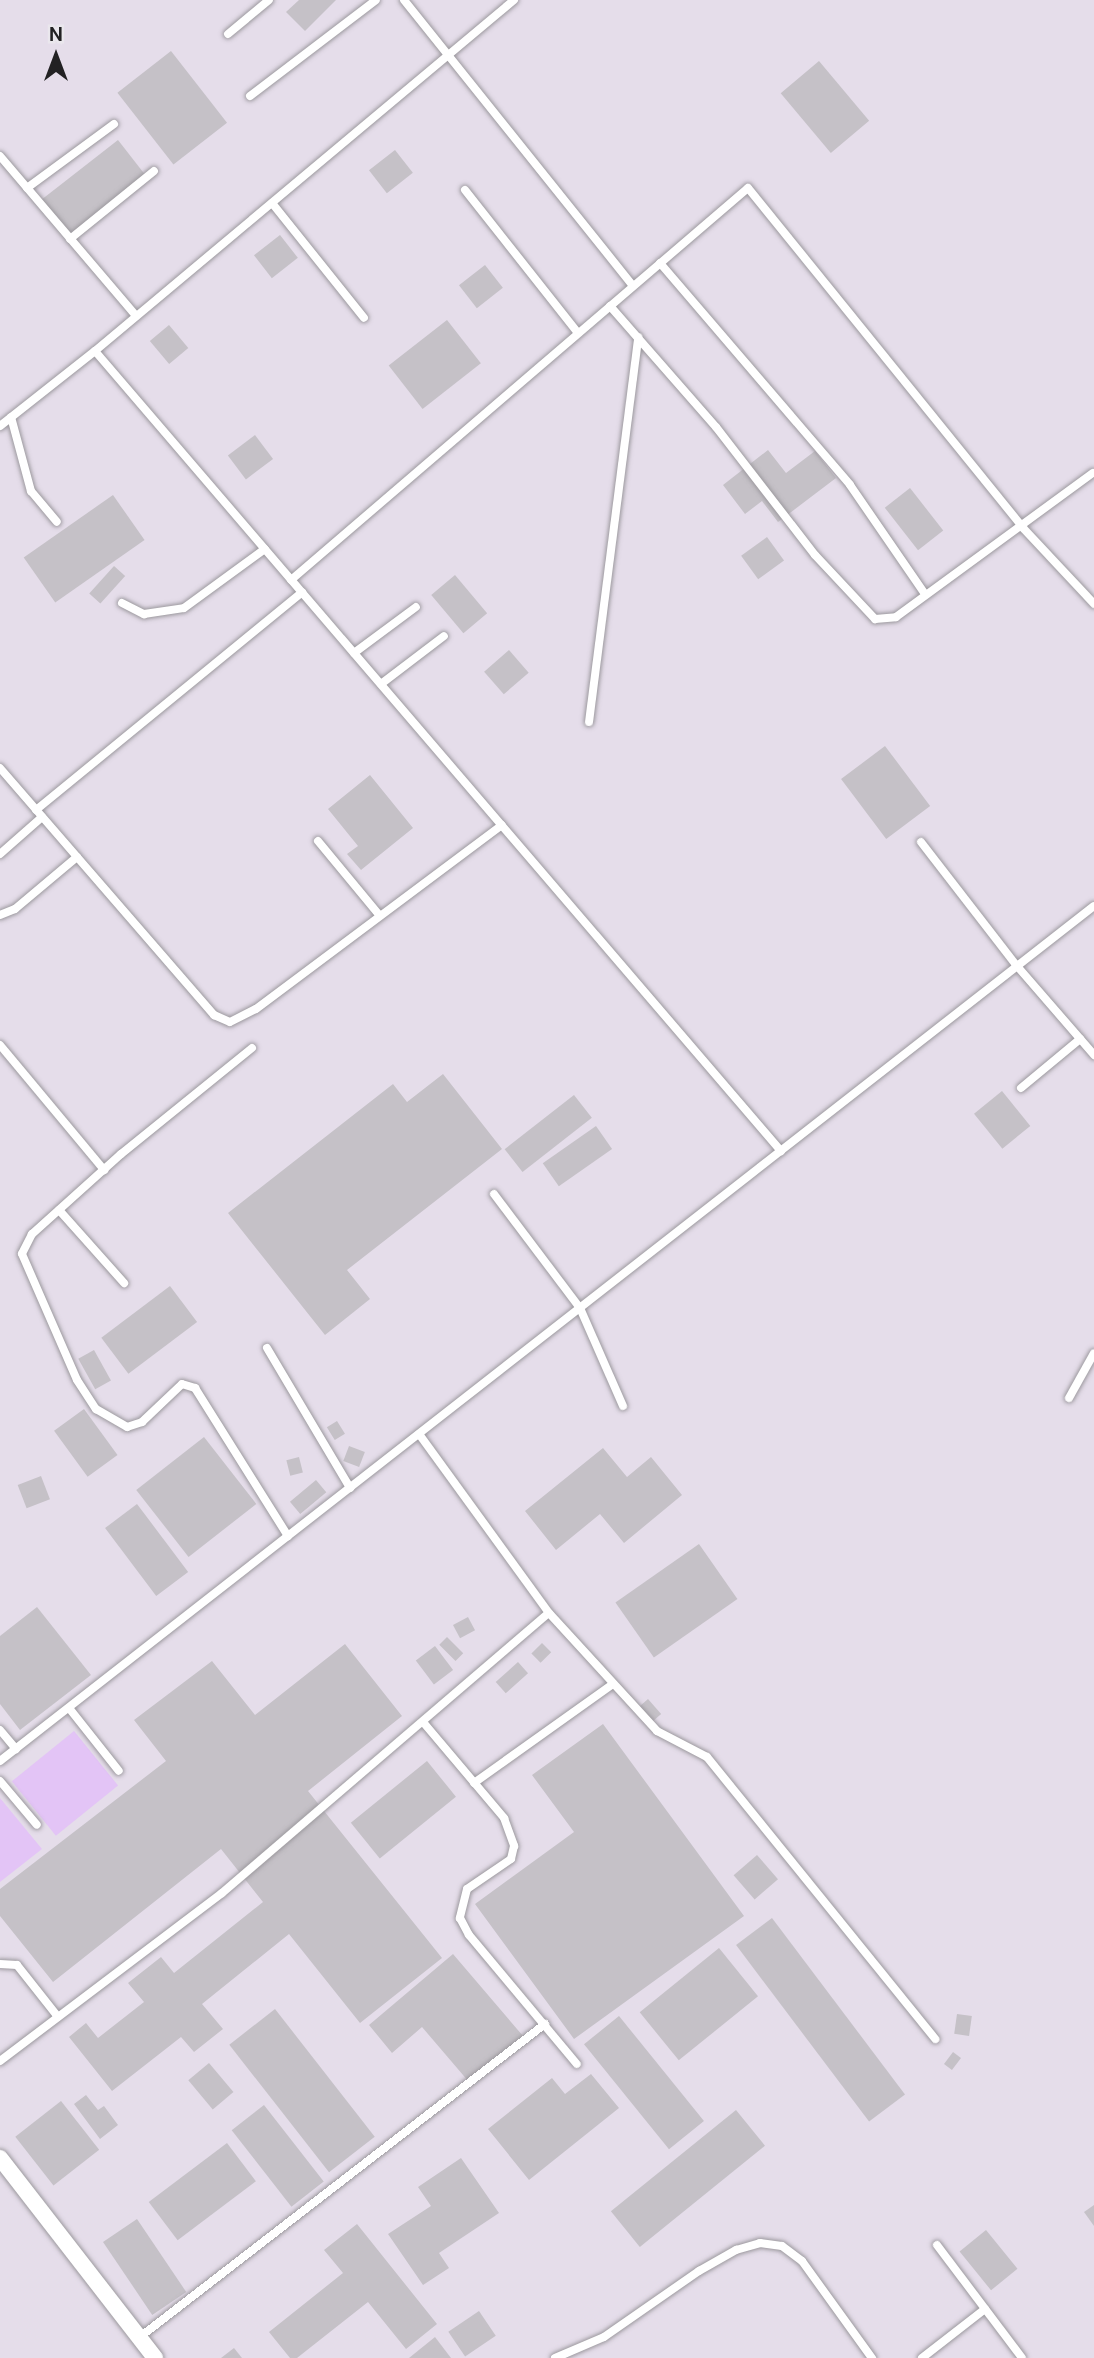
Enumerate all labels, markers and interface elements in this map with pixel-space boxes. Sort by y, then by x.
north arrow [21,21,91,91]
text: N [49,22,63,47]

